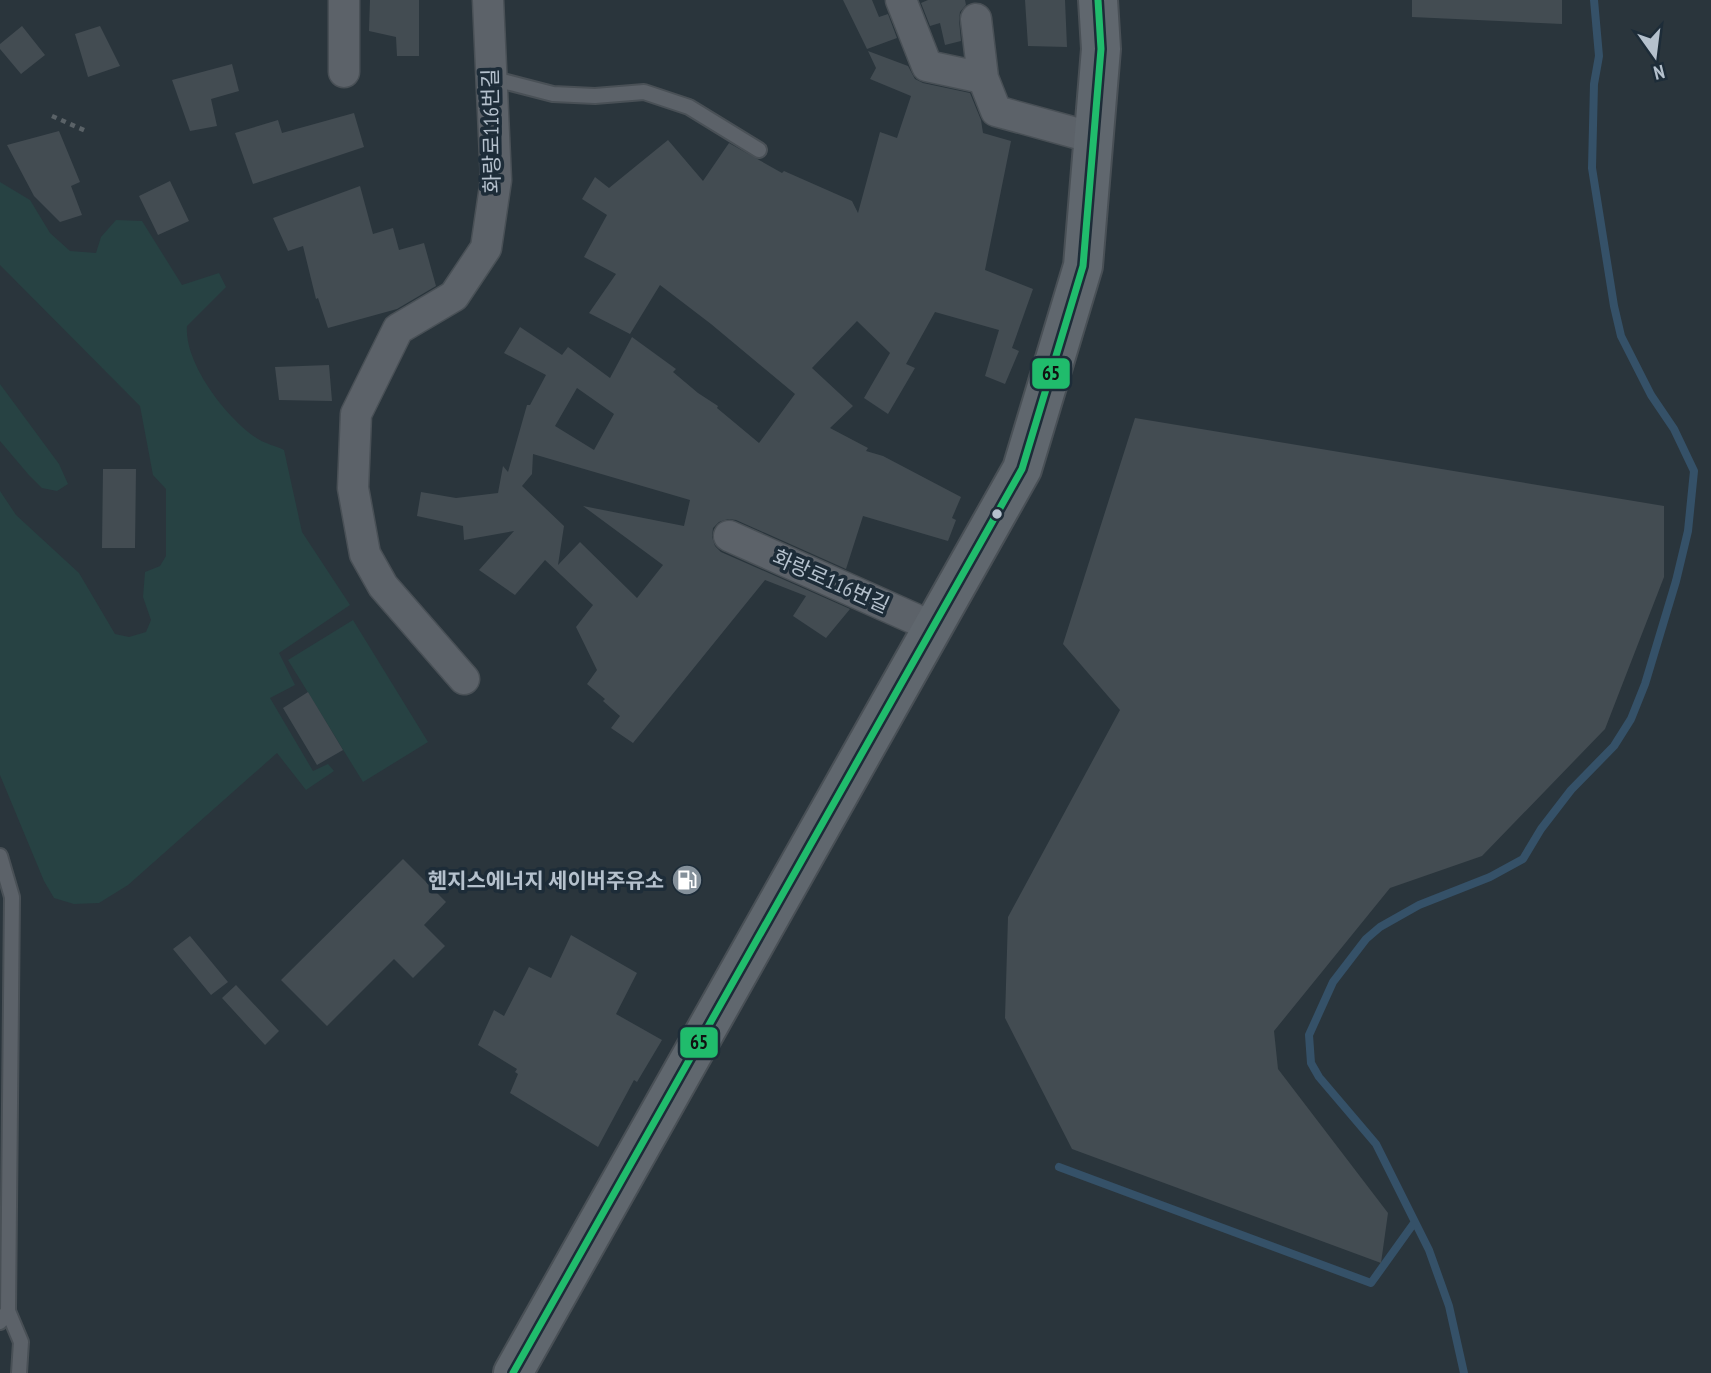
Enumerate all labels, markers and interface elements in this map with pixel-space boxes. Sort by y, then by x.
north arrow [1620,21,1690,91]
text: N [1651,60,1667,85]
street label: 화랑로116번길 [476,68,506,194]
line badge: 65 [1031,357,1071,390]
text: 65 [1042,361,1060,385]
unlabelled marker [990,507,1004,521]
street label: 화랑로116번길 [768,543,894,619]
fuel station icon: 헨지스에너지 세이버주유소 [670,863,704,897]
place label: 헨지스에너지 세이버주유소 [428,867,664,894]
line badge: 65 [679,1026,719,1059]
text: 65 [690,1030,708,1054]

